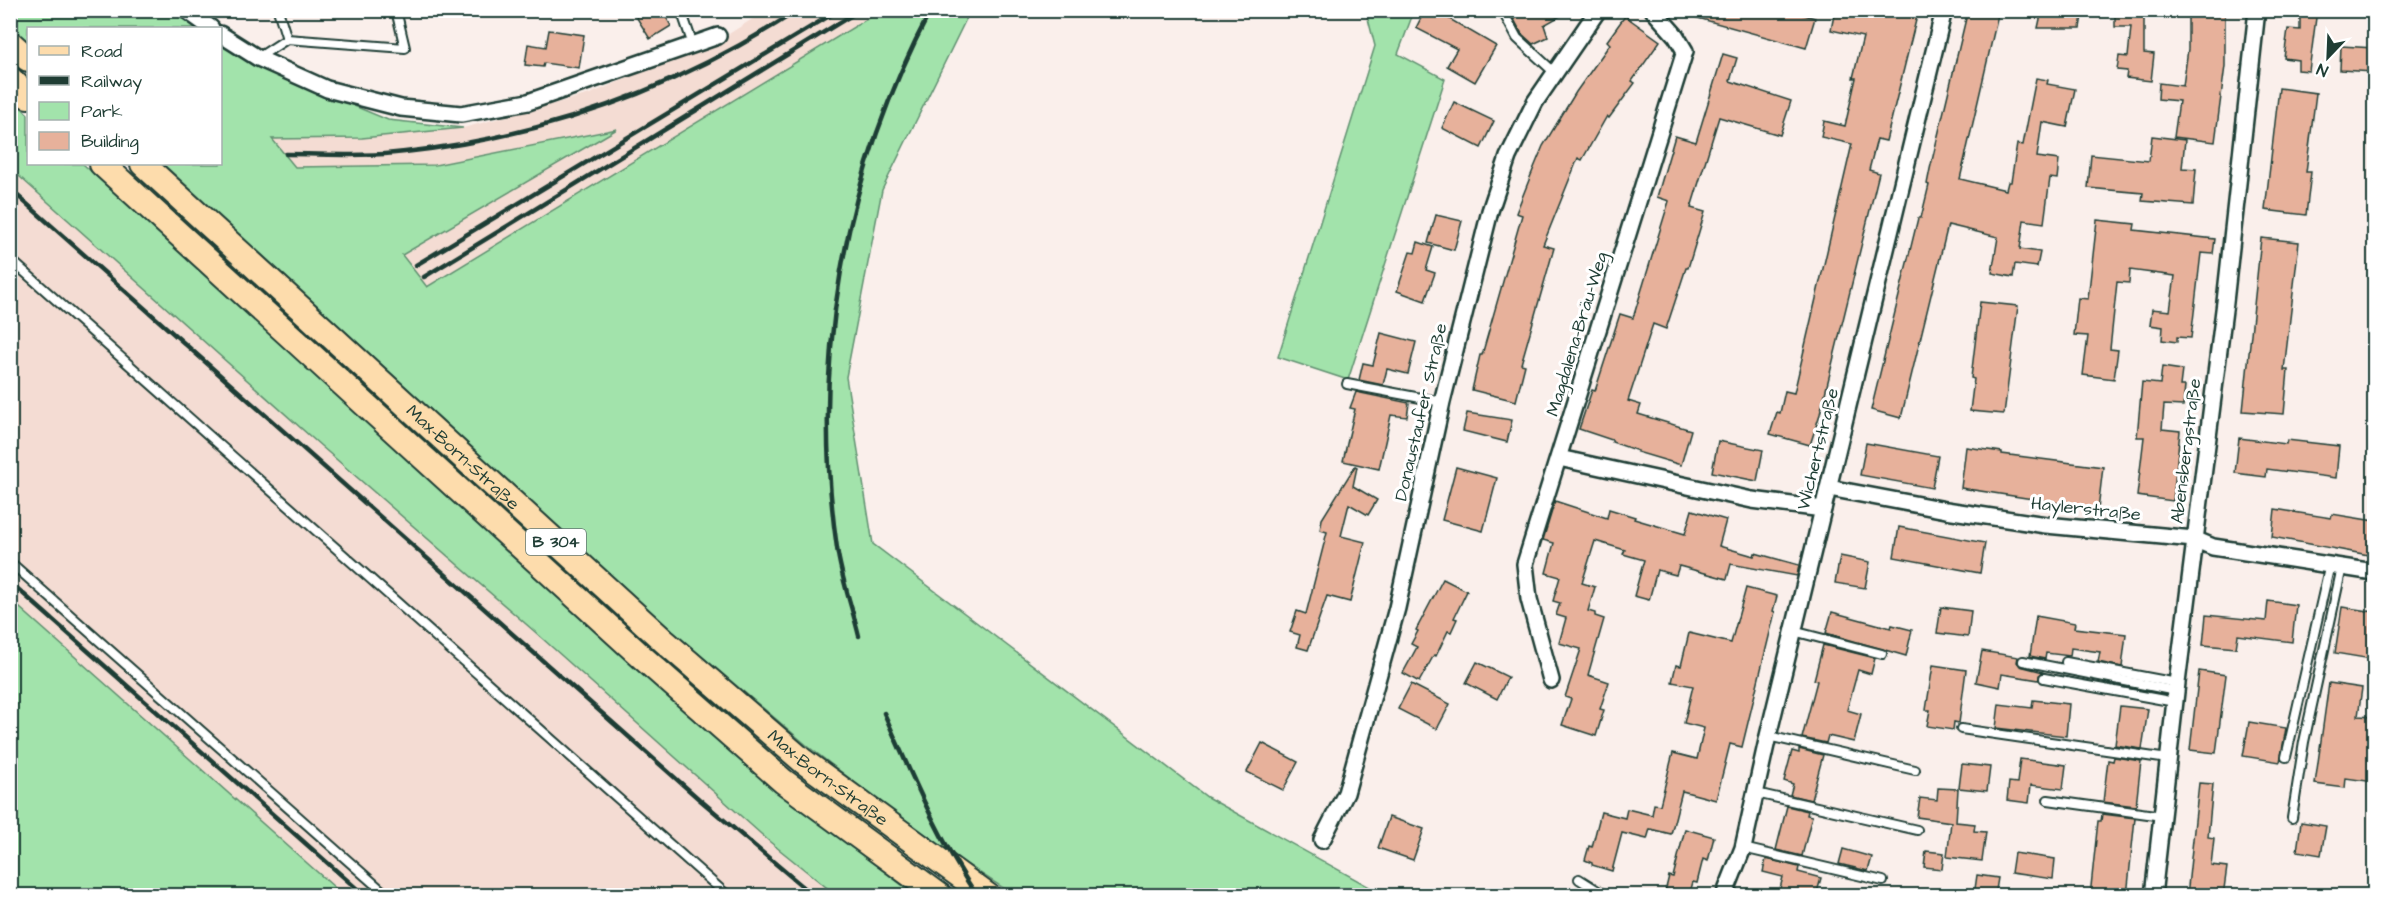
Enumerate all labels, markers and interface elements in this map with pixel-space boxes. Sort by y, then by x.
legend [27,27,222,165]
north arrow [2298,27,2358,87]
text: Road [81,39,122,64]
text: N [2314,58,2331,82]
text: Railway [81,69,142,95]
text: Park [81,99,123,124]
text: Building [81,129,139,155]
street label: Magdalena-Bräu-Weg [1540,249,1615,420]
street label: Donaustaufer Straße [1388,320,1454,503]
street label: Abensbergstraße [2165,377,2208,525]
street label: Wichertstraße [1791,385,1845,513]
street label: Max-Born-Straße [401,399,526,516]
street label: Haylerstraße [2030,491,2142,528]
road number: B 304 [526,529,586,555]
street label: Max-Born-Straße [762,723,894,832]

